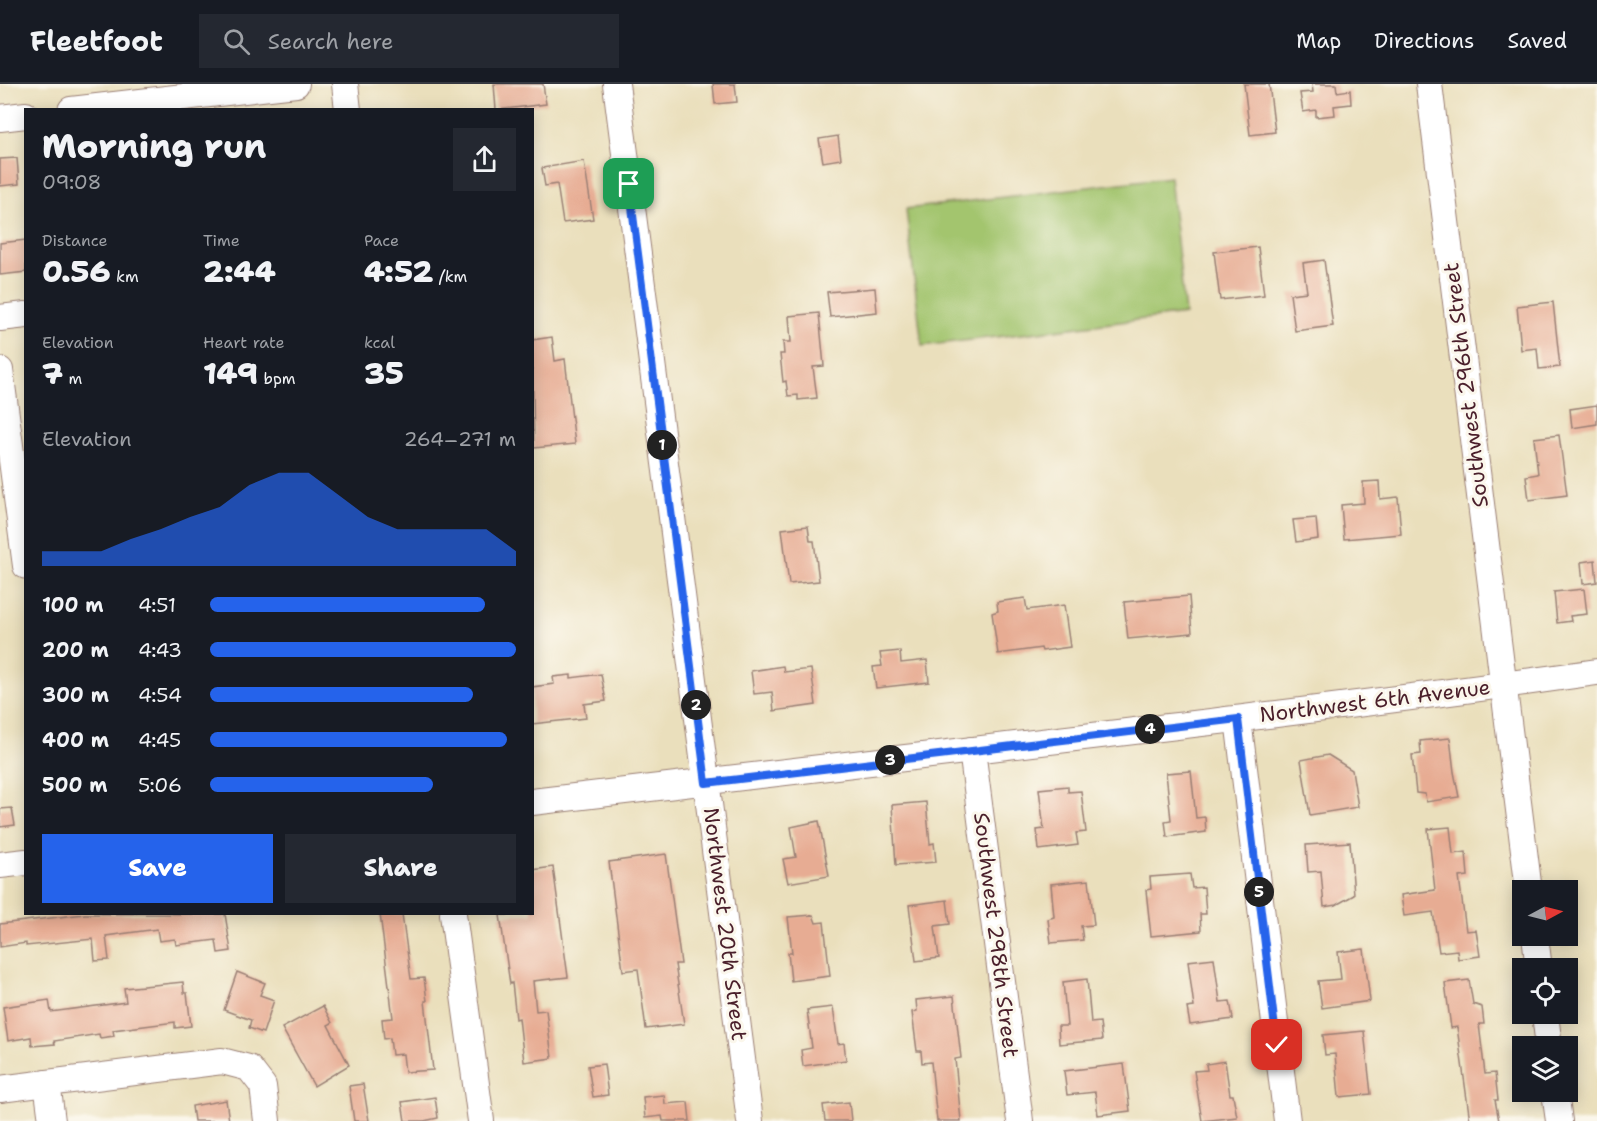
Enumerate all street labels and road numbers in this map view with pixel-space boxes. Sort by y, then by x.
street label: Southwest 296th Street [1437,261,1495,509]
street label: Northwest 6th Avenue [1258,673,1492,729]
street label: Northwest 20th Street [697,806,753,1042]
street label: Southwest 298th Street [967,811,1025,1059]

